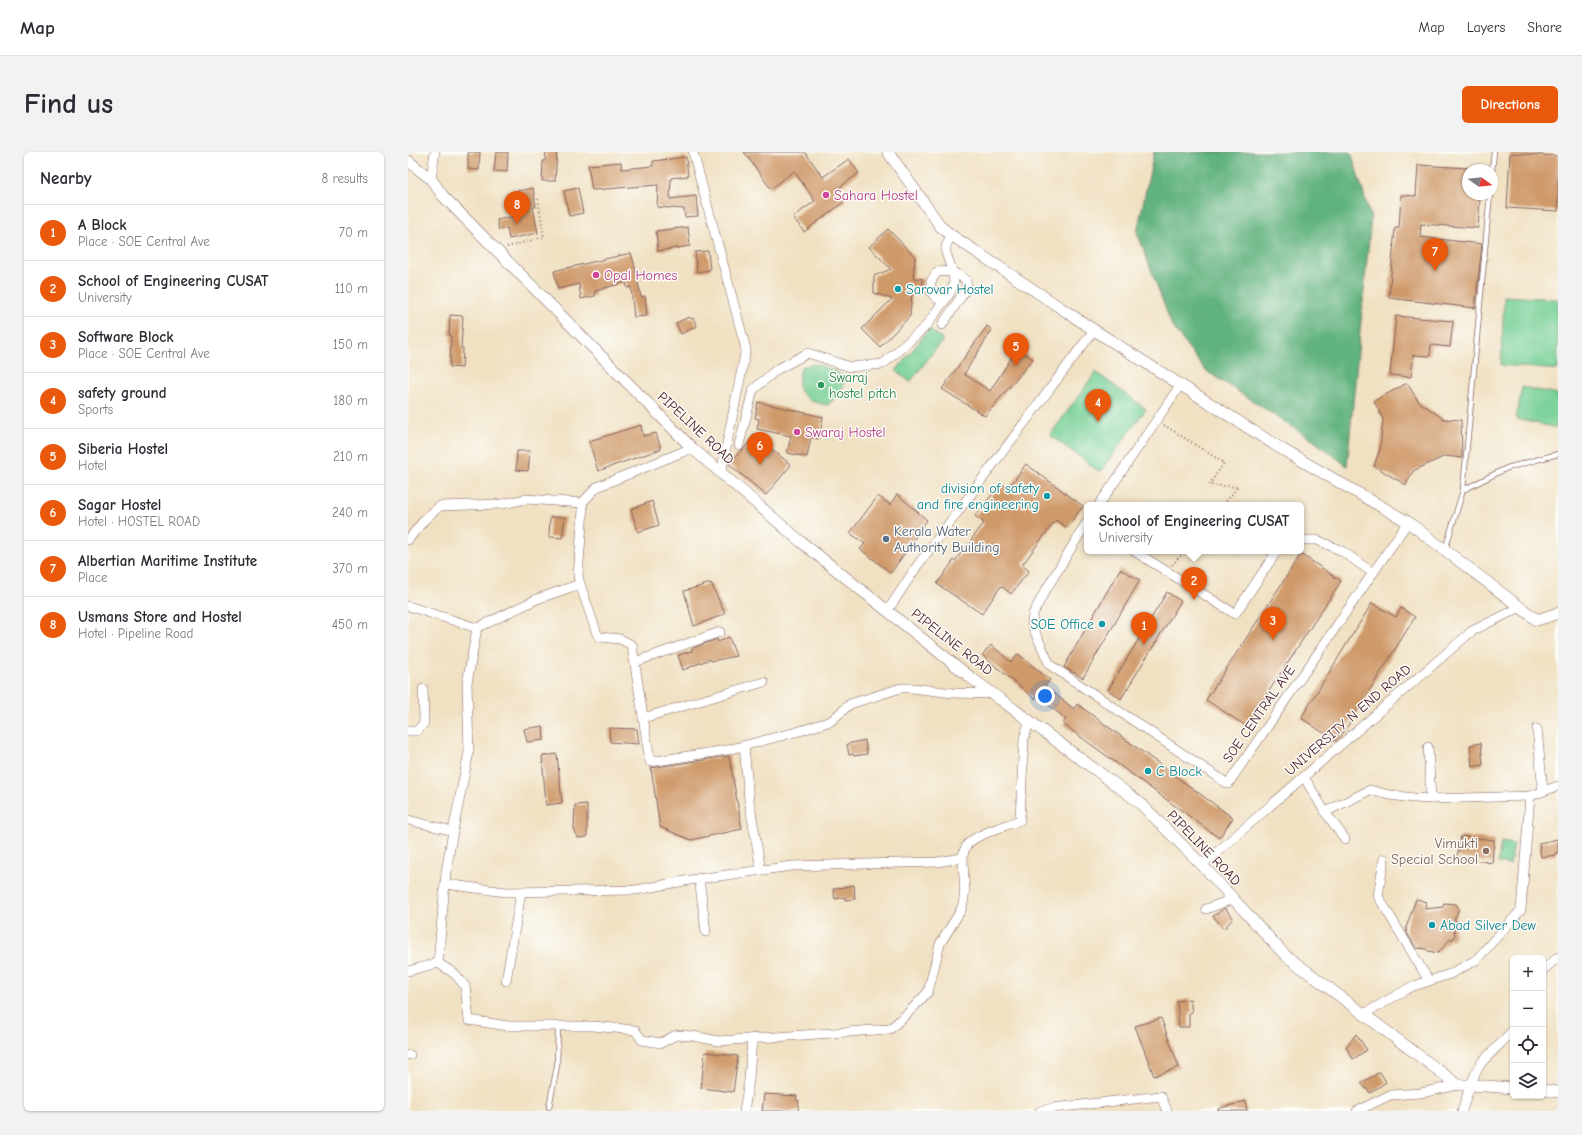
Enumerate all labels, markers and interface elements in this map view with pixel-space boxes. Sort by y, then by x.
text: Map [20,17,55,39]
text: Map [1418,19,1445,36]
text: Layers [1467,19,1505,36]
text: Share [1527,19,1562,36]
button: Directions [1462,86,1558,123]
text: Find us [24,88,113,120]
north arrow [1462,164,1498,200]
text: Nearby [40,169,91,188]
text: 8 results [322,171,368,186]
place label: Sahara Hostel [834,187,918,204]
marker: Sahara Hostel [821,190,831,200]
pin: 8 [504,191,530,224]
text: A Block [78,216,126,234]
text: 1 [50,225,56,240]
text: 70 m [339,225,368,240]
text: Place · SOE Central Ave [78,234,210,249]
pin: 7 [1422,238,1448,271]
place label: Opal Homes [604,267,678,284]
marker: Opal Homes [591,270,601,280]
text: School of Engineering CUSAT [78,272,269,290]
text: 2 [50,281,56,296]
text: 110 m [335,281,368,296]
place label: Sarovar Hostel [906,281,994,298]
marker: Sarovar Hostel [893,284,903,294]
text: University [78,290,132,305]
text: Software Block [78,328,174,346]
pin: 5 [1003,333,1029,366]
text: 3 [50,337,56,352]
text: 150 m [333,337,368,352]
text: Place · SOE Central Ave [78,346,210,361]
place label: Swaraj hostel pitch [829,369,896,402]
marker: Swaraj hostel pitch [816,380,826,390]
text: safety ground [78,384,167,402]
street label: PIPELINE ROAD [654,388,738,468]
pin: 4 [1085,389,1111,422]
text: 4 [50,393,56,408]
text: 180 m [333,393,368,408]
text: Sports [78,402,113,417]
place label: Swaraj Hostel [805,424,886,441]
marker: Swaraj Hostel [792,427,802,437]
pin: 6 [747,432,773,465]
text: Siberia Hostel [78,440,168,458]
text: 5 [50,449,56,464]
text: 210 m [333,449,368,464]
text: Hotel [78,458,107,473]
place label: division of safety and fire engineering [917,480,1040,513]
marker: division of safety and fire engineering [1042,491,1052,501]
text: Sagar Hostel [78,496,161,514]
popup [1084,502,1304,554]
text: 6 [50,505,56,520]
text: 240 m [332,505,368,520]
text: School of Engineering CUSAT [1099,512,1289,530]
text: Hotel · HOSTEL ROAD [78,514,200,529]
place label: Kerala Water Authority Building [894,523,1000,556]
text: University [1099,530,1153,545]
marker: Kerala Water Authority Building [881,534,891,544]
text: Albertian Maritime Institute [78,552,257,570]
text: 7 [50,561,56,576]
text: 370 m [332,561,368,576]
pin: 2 [1181,567,1207,600]
text: Place [78,570,108,585]
street label: PIPELINE ROAD [908,605,996,679]
pin: 3 [1260,607,1286,640]
text: Usmans Store and Hostel [78,608,242,626]
pin: 1 [1131,612,1157,645]
place label: SOE Office [1030,616,1094,633]
text: 8 [50,617,56,632]
text: 450 m [332,617,368,632]
marker: SOE Office [1097,619,1107,629]
text: Hotel · Pipeline Road [78,626,193,641]
street label: UNIVERSITY N END ROAD [1281,660,1415,779]
street label: SOE CENTRAL AVE [1219,662,1299,766]
your location [1035,686,1055,706]
place label: C Block [1156,763,1202,780]
marker: C Block [1143,766,1153,776]
street label: PIPELINE ROAD [1164,807,1245,890]
place label: Vimukti Special School [1391,835,1478,868]
marker: Vimukti Special School [1481,846,1491,856]
place label: Abad Silver Dew [1440,917,1537,934]
marker: Abad Silver Dew [1427,920,1437,930]
map controls [1510,955,1546,1099]
button: + [1510,955,1546,991]
button: − [1510,991,1546,1027]
button: locate [1510,1027,1546,1063]
button: layers [1510,1063,1546,1099]

